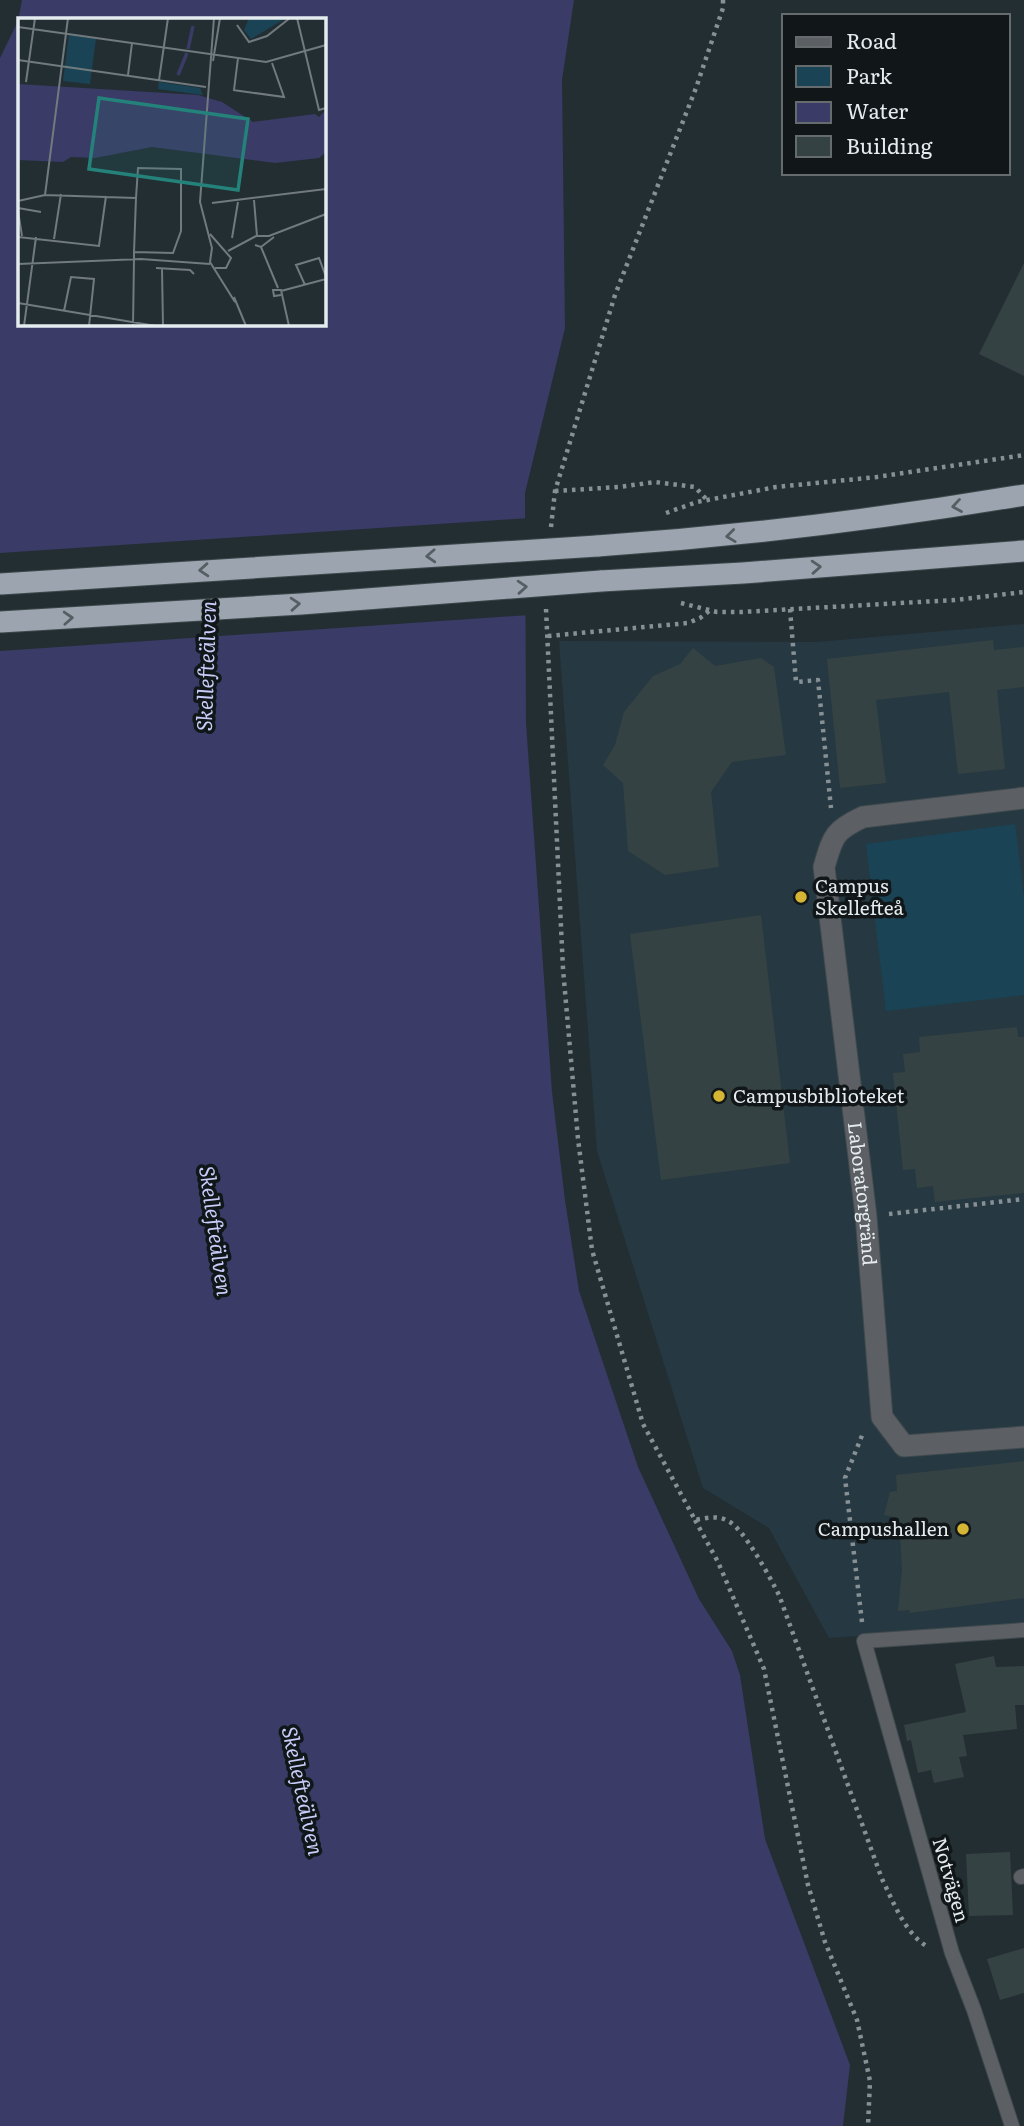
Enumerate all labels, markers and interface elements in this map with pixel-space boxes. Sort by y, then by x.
legend [782,14,1010,175]
inset map [18,18,326,326]
text: Road [846,24,897,55]
text: Park [846,59,892,90]
text: Water [846,94,908,125]
text: Building [846,129,933,160]
one-way arrow [951,498,963,513]
one-way arrow [725,528,737,543]
one-way arrow [426,548,437,563]
one-way arrow [810,560,821,575]
one-way arrow [199,562,210,577]
one-way arrow [517,580,528,595]
one-way arrow [290,597,301,612]
water label: Skellefteälven [187,600,222,732]
one-way arrow [63,611,74,626]
place label: Campus Skellefteå [815,871,905,921]
marker: Campus Skellefteå [793,889,809,905]
place label: Campusbiblioteket [733,1081,905,1109]
marker: Campusbiblioteket [711,1088,727,1104]
street label: Laboratorgränd [842,1120,885,1267]
water label: Skellefteälven [193,1164,242,1298]
place label: Campushallen [818,1514,949,1542]
marker: Campushallen [955,1521,971,1537]
water label: Skellefteälven [276,1723,333,1858]
street label: Notvägen [927,1834,977,1925]

